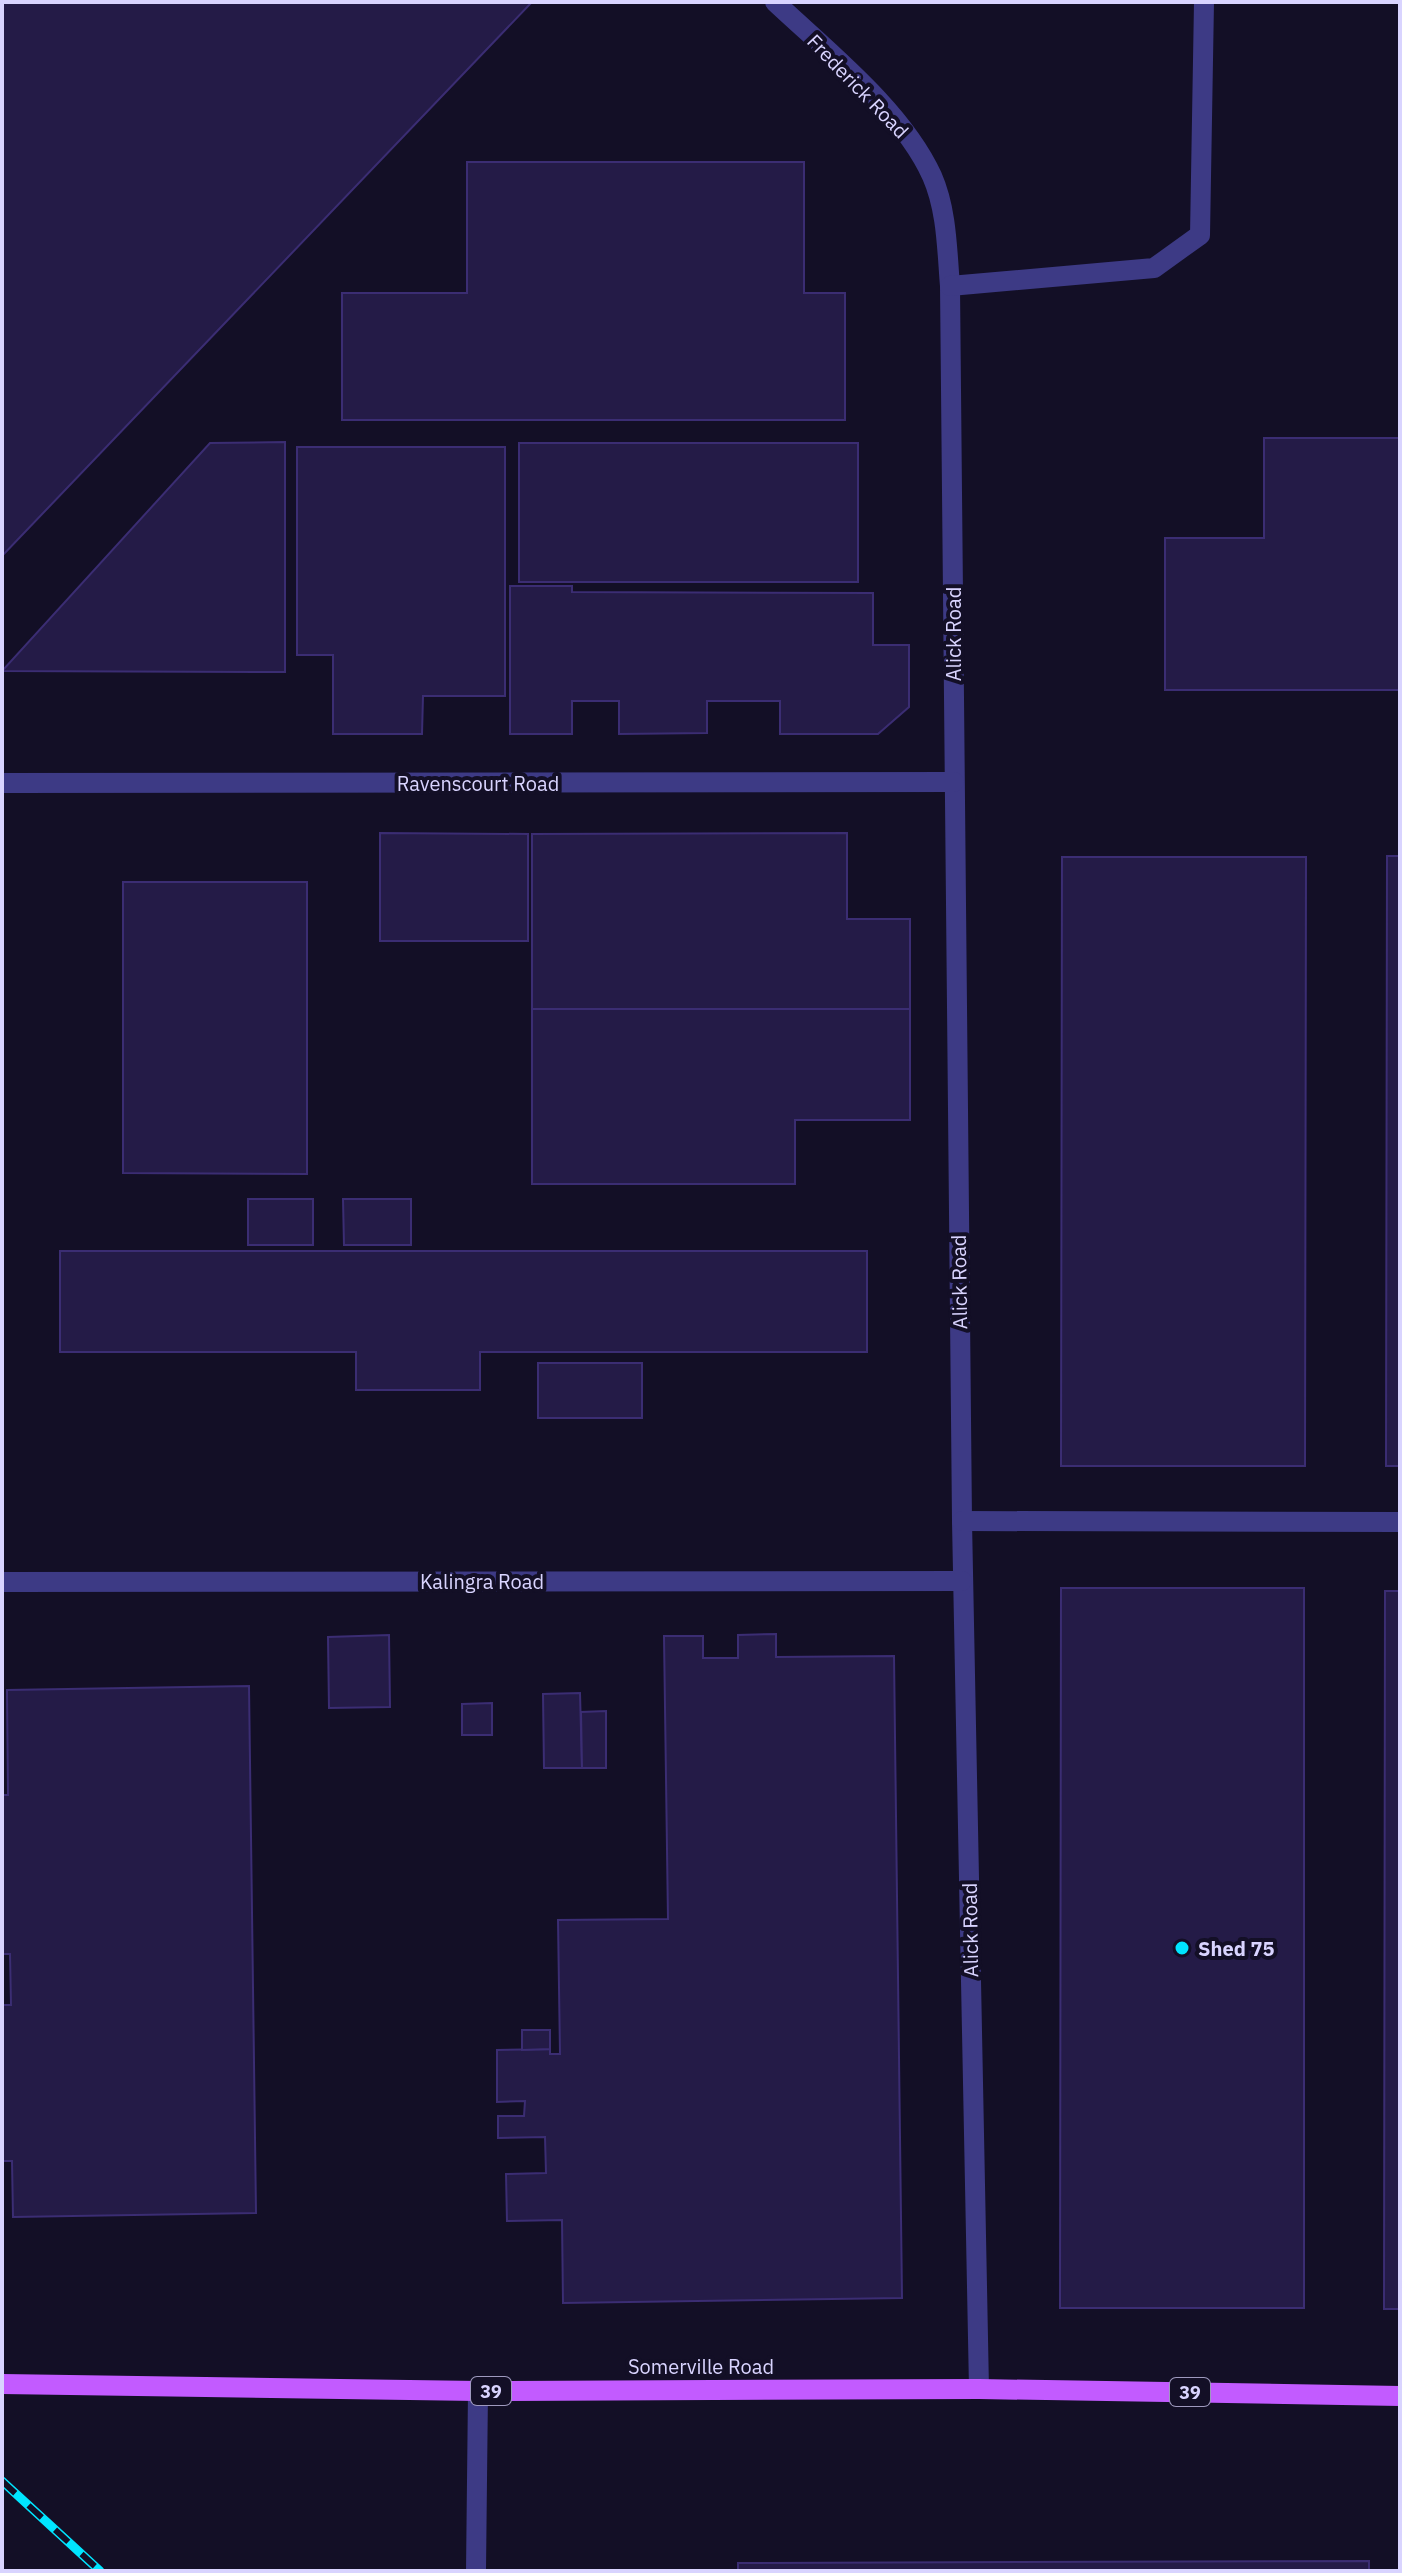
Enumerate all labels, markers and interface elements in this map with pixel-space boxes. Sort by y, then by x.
street label: Frederick Road [801,28,915,144]
street label: Alick Road [940,587,967,681]
street label: Ravenscourt Road [397,770,559,797]
street label: Alick Road [945,1234,973,1330]
street label: Kalingra Road [420,1568,544,1595]
street label: Alick Road [956,1882,984,1978]
place label: Shed 75 [1198,1935,1275,1962]
marker: Shed 75 [1173,1939,1191,1957]
street label: Somerville Road [628,2353,774,2380]
road number: 39 [471,2377,511,2405]
road number: 39 [1170,2378,1210,2406]

